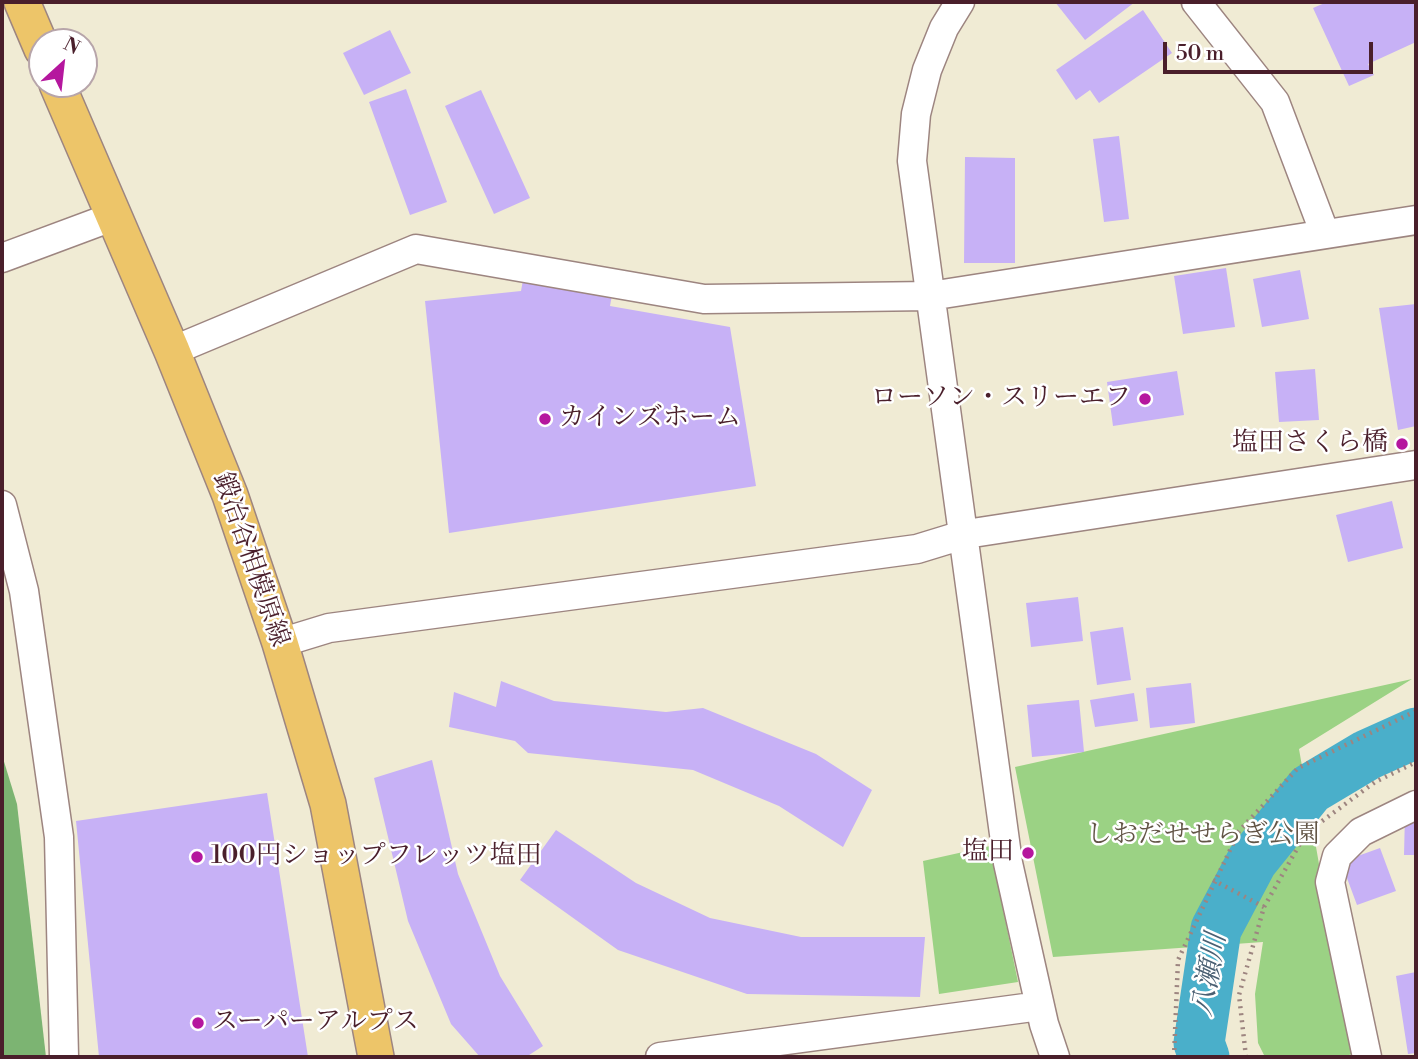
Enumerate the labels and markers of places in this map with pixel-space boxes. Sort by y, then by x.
place label: ローソン・スリーエフ [871,383,1131,415]
marker: ローソン・スリーエフ [1137,391,1153,407]
place label: カインズホーム [559,403,741,435]
marker: カインズホーム [537,411,553,427]
place label: 塩田さくら橋 [1232,428,1388,460]
marker: 塩田さくら橋 [1394,436,1410,452]
place label: 塩田 [962,837,1014,869]
place label: 100円ショップフレッツ塩田 [211,841,542,873]
marker: 塩田 [1020,845,1036,861]
marker: 100円ショップフレッツ塩田 [189,849,205,865]
place label: スーパーアルプス [212,1007,419,1039]
marker: スーパーアルプス [190,1015,206,1031]

